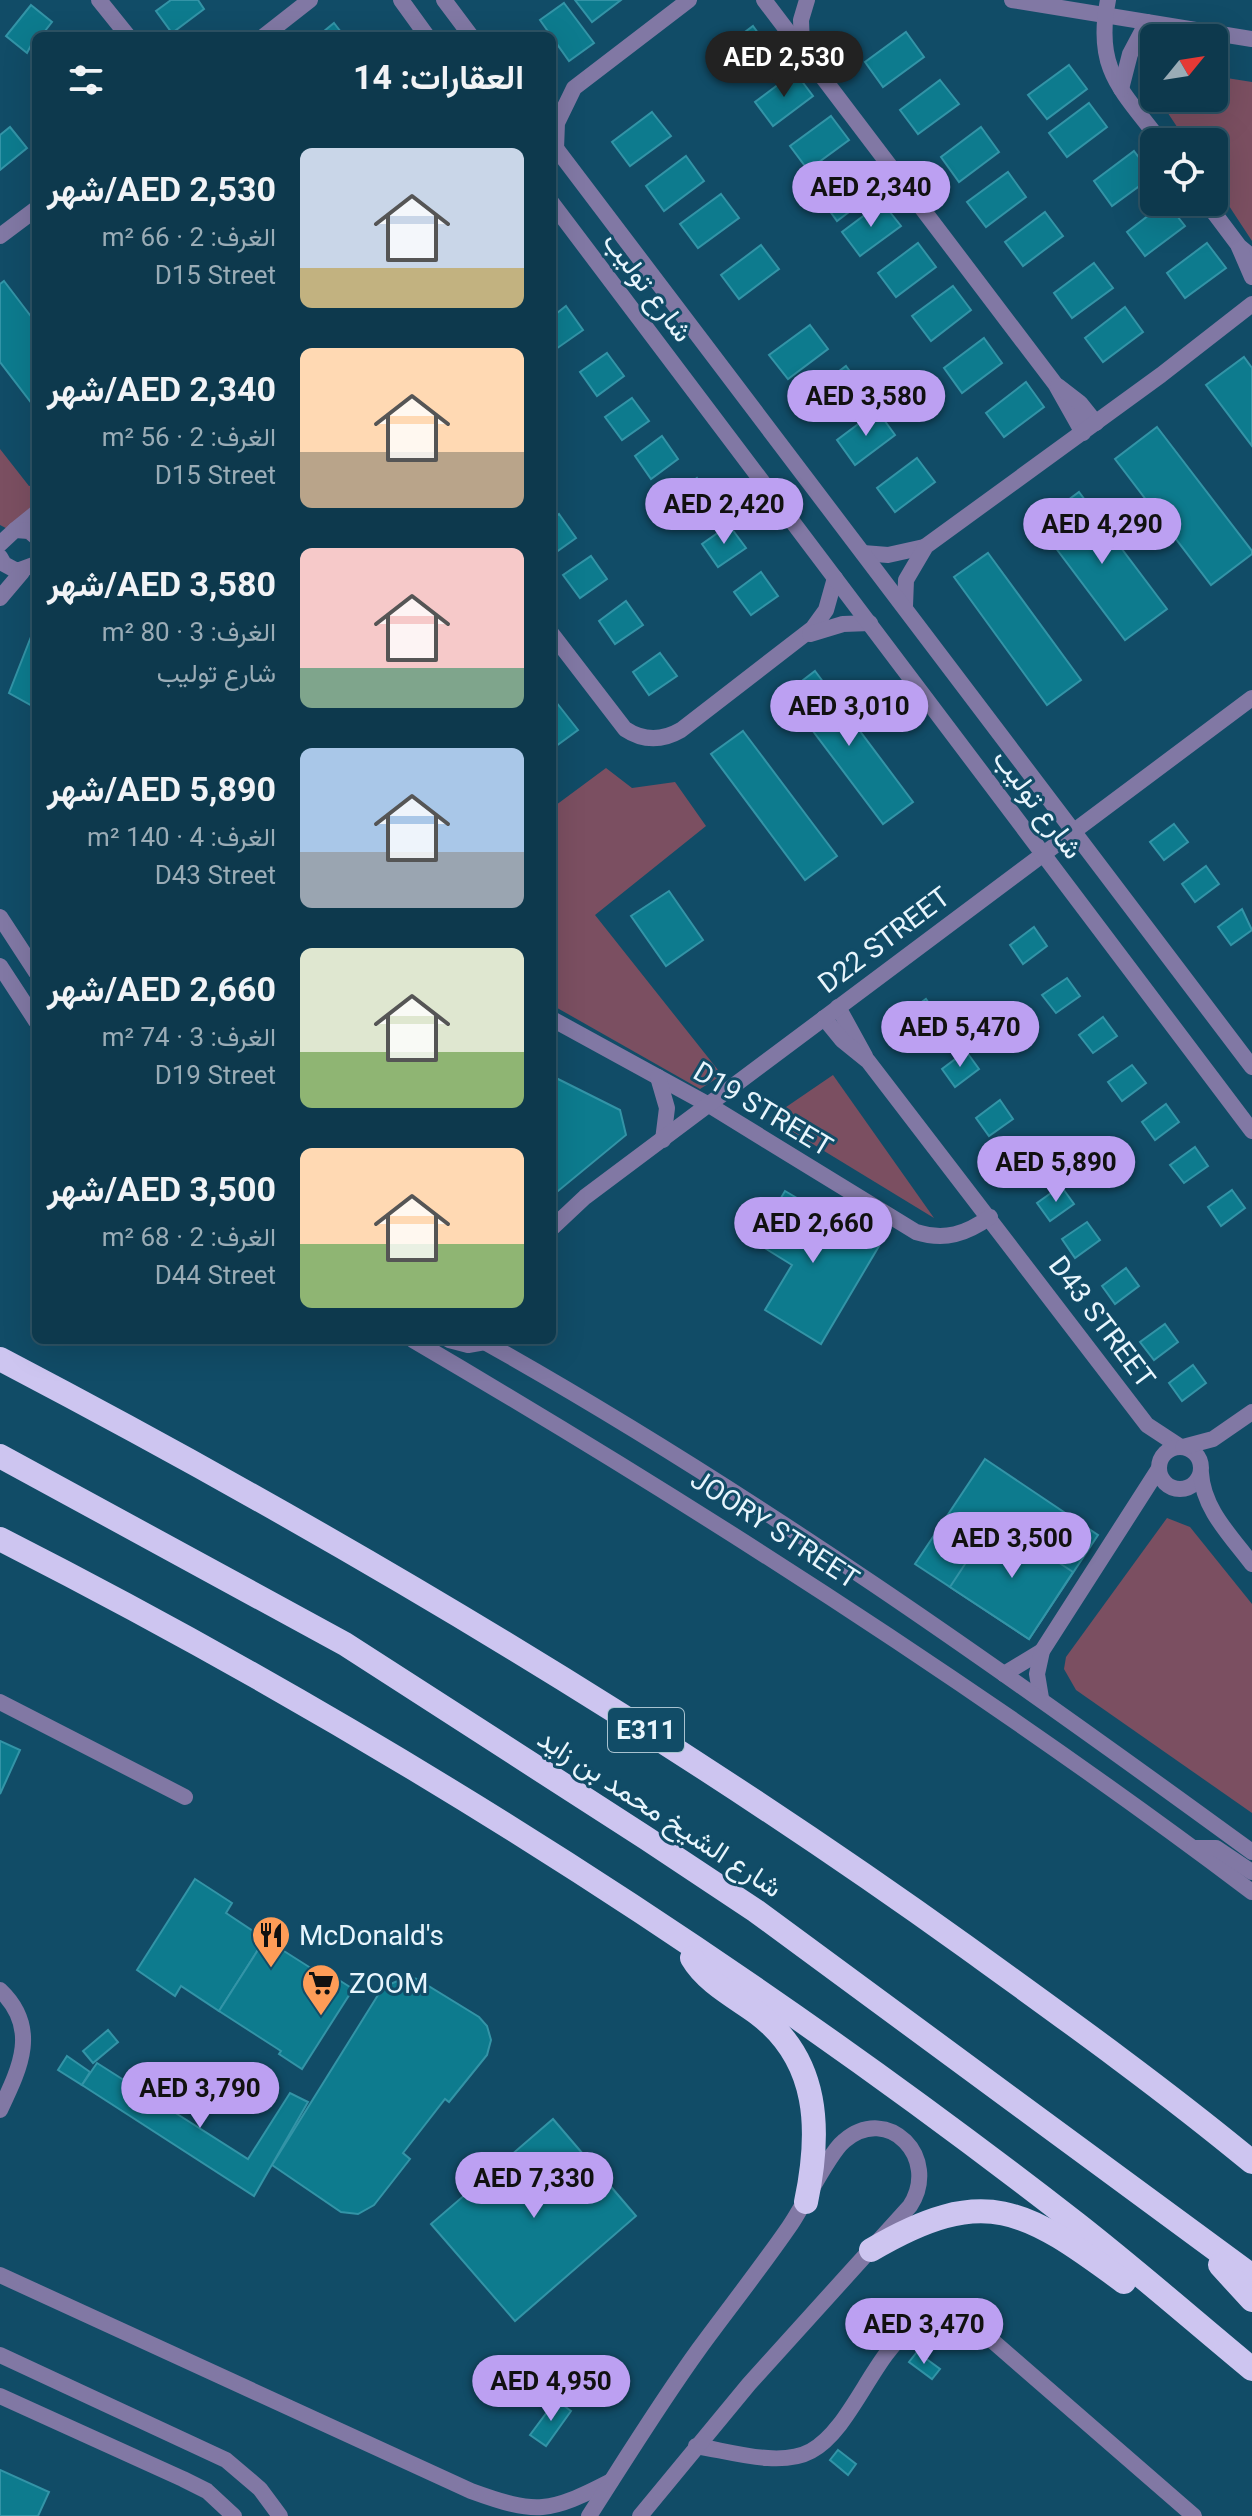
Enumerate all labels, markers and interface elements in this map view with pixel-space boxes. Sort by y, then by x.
north arrow [1140,24,1228,112]
map controls [1140,24,1228,216]
pin: AED 2,530 [692,31,876,99]
text: AED 2,530 [723,42,845,72]
text: العقارات: 14 [353,57,524,97]
icon: filters [64,58,108,102]
button: locate [1140,128,1228,216]
pin: AED 2,340 [779,161,963,229]
text: AED 2,530/شهر [47,169,276,209]
text: AED 2,340 [810,172,932,202]
icon: home [364,180,460,276]
text: الغرف: 2 · 66 m² [102,222,276,252]
street label: شارع توليب [595,226,700,349]
text: D15 Street [155,260,276,290]
text: AED 2,340/شهر [47,369,276,409]
pin: AED 3,580 [774,370,958,438]
icon: home [364,380,460,476]
text: AED 3,580 [805,381,927,411]
text: الغرف: 2 · 56 m² [102,422,276,452]
text: D15 Street [155,460,276,490]
pin: AED 2,420 [632,478,816,546]
text: AED 2,420 [663,489,785,519]
pin: AED 4,290 [1010,498,1194,566]
text: AED 4,290 [1041,509,1163,539]
text: AED 3,580/شهر [47,564,276,604]
icon: home [364,580,460,676]
text: الغرف: 3 · 80 m² [102,617,276,647]
text: شارع توليب [157,658,276,688]
pin: AED 3,010 [757,680,941,748]
text: AED 3,010 [788,691,910,721]
street label: شارع توليب [985,743,1090,866]
text: AED 5,890/شهر [47,769,276,809]
icon: home [364,780,460,876]
text: الغرف: 4 · 140 m² [87,822,276,852]
text: D43 Street [155,860,276,890]
street label: D22 STREET [812,880,957,1000]
text: AED 2,660/شهر [47,969,276,1009]
icon: home [364,980,460,1076]
pin: AED 5,470 [868,1001,1052,1069]
text: AED 5,470 [899,1012,1021,1042]
text: الغرف: 3 · 74 m² [102,1022,276,1052]
street label: D19 STREET [688,1055,839,1164]
text: D19 Street [155,1060,276,1090]
pin: AED 5,890 [964,1136,1148,1204]
text: AED 5,890 [995,1147,1117,1177]
text: AED 3,500/شهر [47,1169,276,1209]
icon: home [364,1180,460,1276]
pin: AED 2,660 [721,1197,905,1265]
text: AED 2,660 [752,1208,874,1238]
text: الغرف: 2 · 68 m² [102,1222,276,1252]
street label: D43 STREET [1042,1250,1162,1395]
text: D44 Street [155,1260,276,1290]
street label: JOORY STREET [685,1462,865,1596]
pin: AED 3,500 [920,1512,1104,1580]
text: AED 3,500 [951,1523,1073,1553]
road number: E311 [608,1708,684,1752]
street label: شارع الشيخ محمد بن زايد [530,1722,788,1907]
restaurant icon: McDonald's [250,1914,292,1969]
place label: McDonald's [299,1919,444,1952]
supermarket icon: ZOOM [300,1962,342,2017]
place label: ZOOM [349,1967,428,2000]
pin: AED 3,790 [108,2062,292,2130]
text: AED 3,790 [139,2073,261,2103]
pin: AED 7,330 [442,2152,626,2220]
text: AED 7,330 [473,2163,595,2193]
pin: AED 3,470 [832,2298,1016,2366]
text: AED 3,470 [863,2309,985,2339]
pin: AED 4,950 [459,2355,643,2423]
text: AED 4,950 [490,2366,612,2396]

